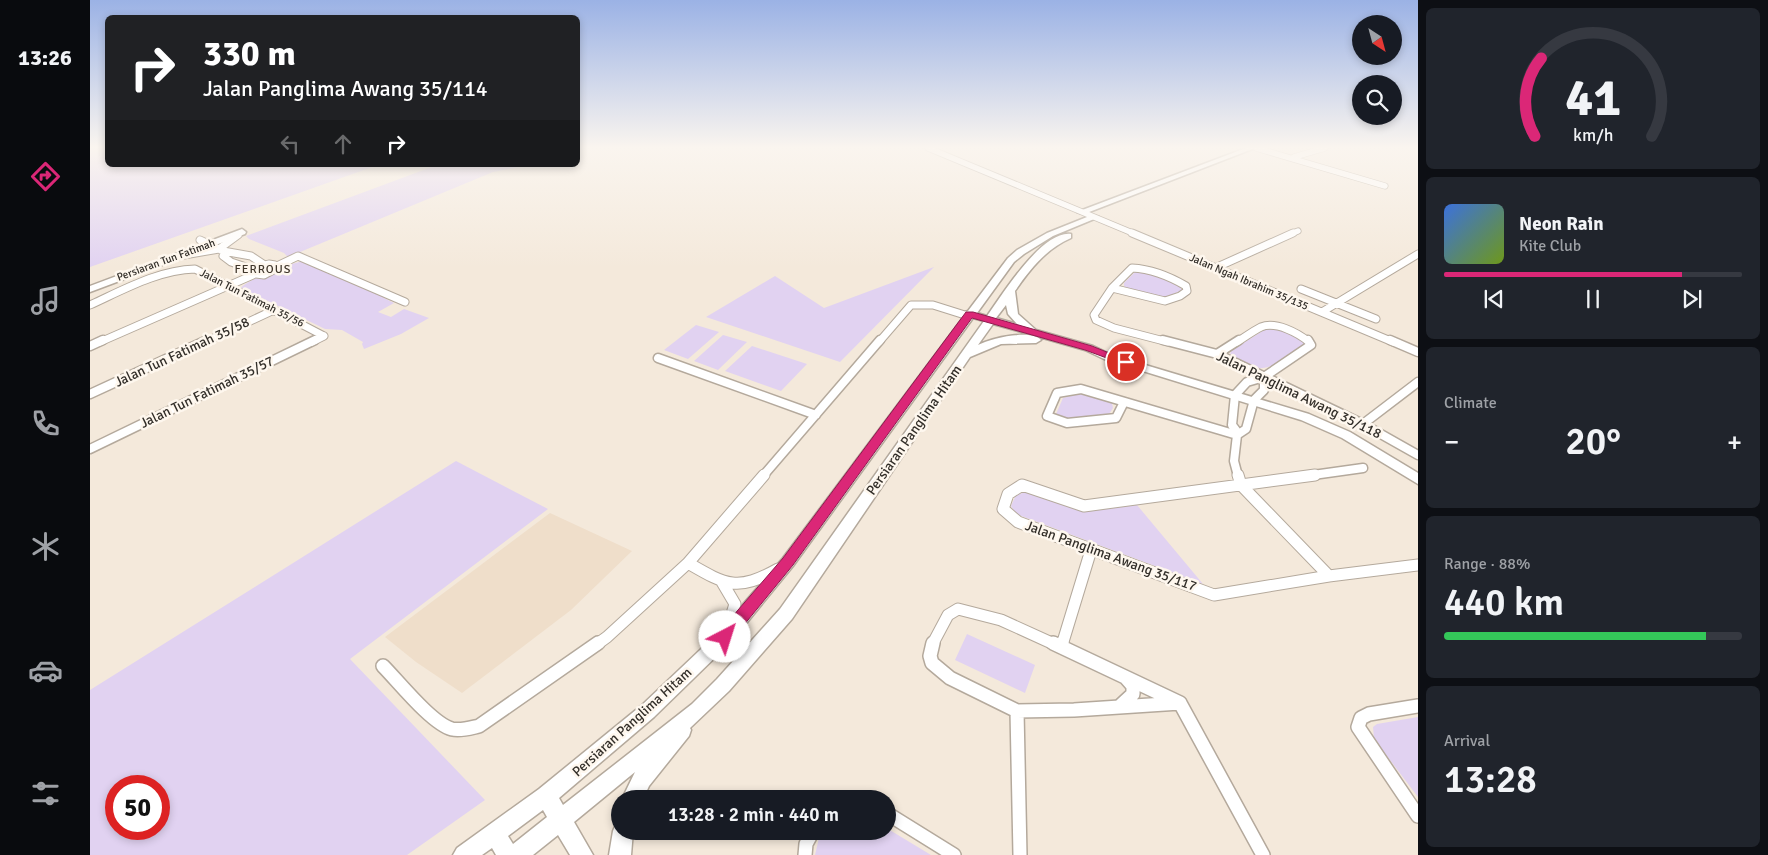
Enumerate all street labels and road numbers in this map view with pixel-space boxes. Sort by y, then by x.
street label: Persiaran Tun Fatimah [115,236,217,284]
street label: Jalan Ngah Ibrahim 35/135 [1188,251,1310,313]
street label: Jalan Tun Fatimah 35/56 [198,266,306,330]
street label: Jalan Tun Fatimah 35/58 [112,313,252,391]
street label: Jalan Panglima Awang 35/118 [1214,348,1384,442]
street label: Jalan Tun Fatimah 35/57 [137,352,277,432]
street label: Persiaran Panglima Hitam [863,362,965,498]
street label: Jalan Panglima Awang 35/117 [1023,517,1199,595]
street label: Persiaran Panglima Hitam [569,664,695,780]

